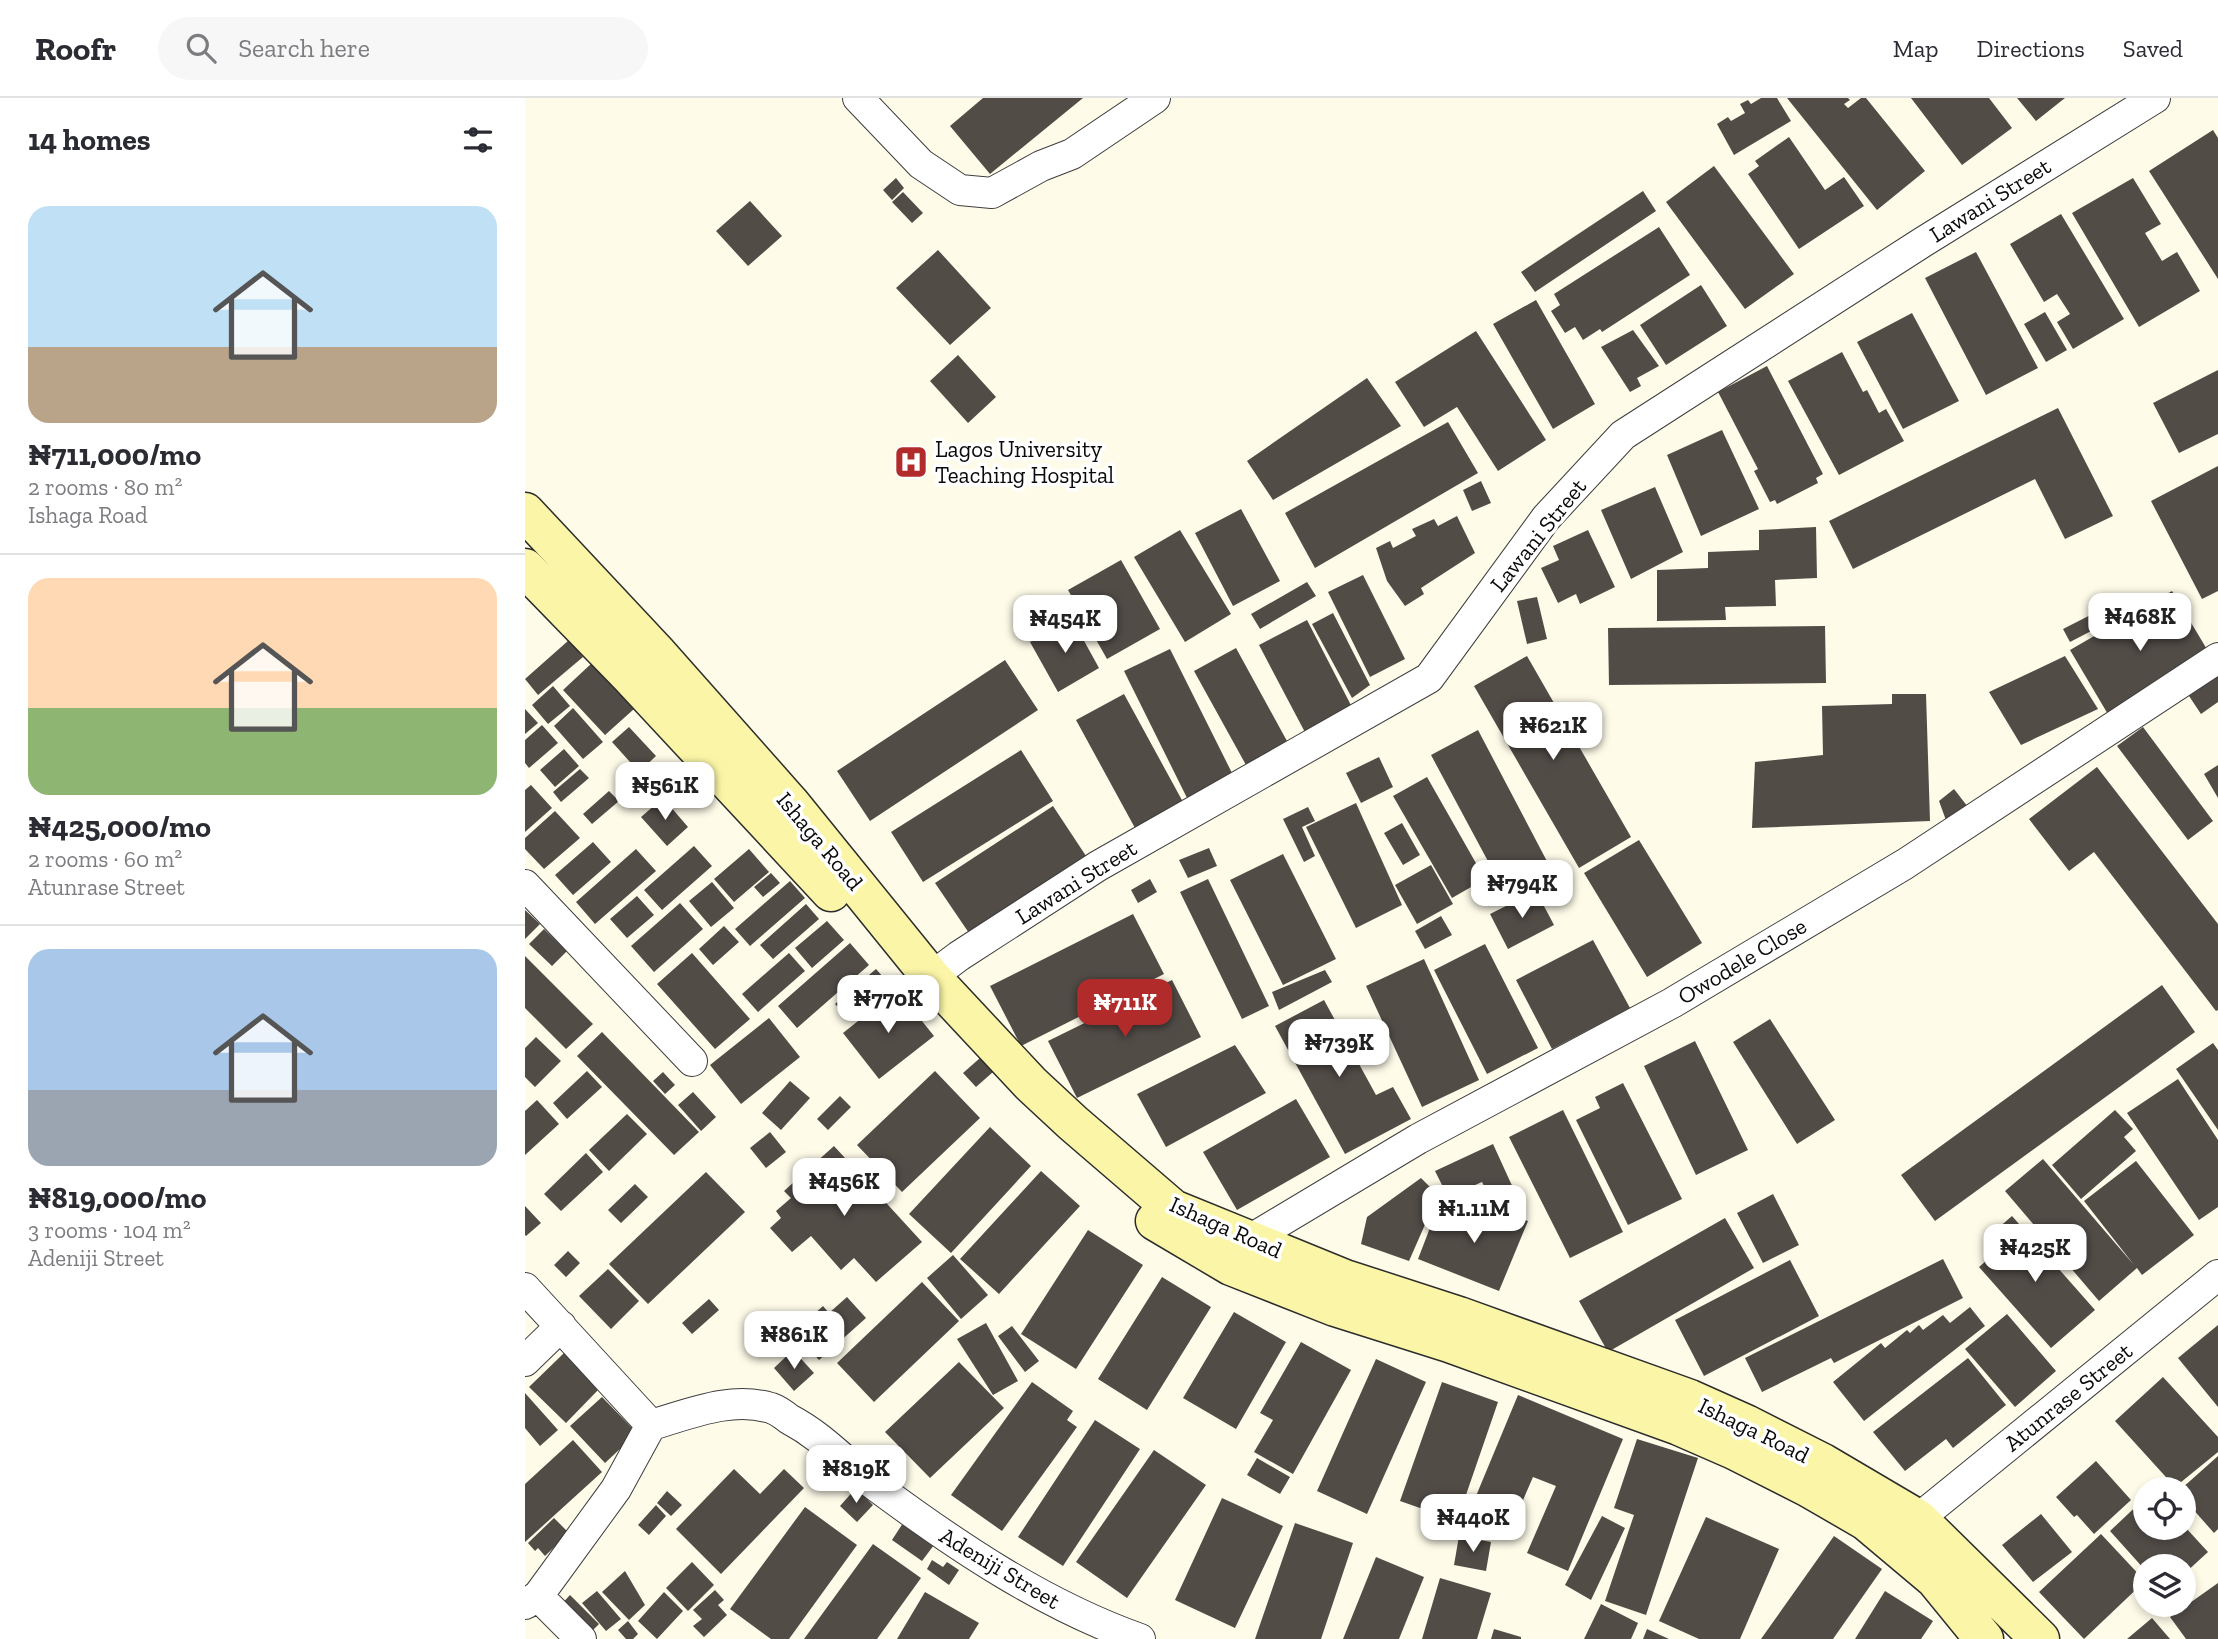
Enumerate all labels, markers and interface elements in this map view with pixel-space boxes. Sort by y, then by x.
search box [158,17,648,80]
text: Roofr [35,29,116,68]
icon: search [182,29,220,67]
text: Search here [238,32,370,64]
text: Map [1893,34,1939,63]
text: Directions [1977,34,2085,63]
text: Saved [2123,34,2183,63]
icon: filters [459,121,497,159]
text: 14 homes [28,122,151,158]
street label: Lawani Street [1924,151,2056,248]
icon: home [200,252,326,378]
place label: Lagos University Teaching Hospital [935,435,1114,489]
text: ₦711,000/mo [28,437,201,473]
hospital icon: Lagos University Teaching Hospital [892,443,930,481]
street label: Lawani Street [1484,472,1592,597]
text: 2 rooms · 80 m² [28,473,182,501]
text: Ishaga Road [28,501,148,529]
pin: ₦468K [2091,594,2189,653]
pin: ₦454K [1016,596,1114,655]
text: ₦468K [2104,602,2176,630]
text: ₦454K [1029,604,1101,632]
icon: home [200,624,326,750]
pin: ₦621K [1504,702,1602,762]
text: ₦621K [1519,711,1587,739]
pin: ₦561K [616,762,714,822]
text: ₦561K [631,771,699,799]
street label: Ishaga Road [771,786,869,896]
text: ₦425,000/mo [28,809,211,845]
street label: Lawani Street [1010,833,1142,930]
text: 2 rooms · 60 m² [28,845,182,873]
pin: ₦794K [1473,860,1571,920]
text: ₦794K [1487,869,1557,897]
text: Atunrase Street [28,873,185,901]
street label: Owodele Close [1673,912,1811,1010]
pin: ₦770K [839,976,937,1035]
pin: ₦711K [1076,979,1174,1039]
text: ₦770K [853,984,923,1012]
text: ₦711K [1093,988,1157,1016]
icon: home [200,995,326,1121]
pin: ₦739K [1290,1020,1388,1079]
text: ₦739K [1304,1028,1374,1056]
pin: ₦456K [795,1158,893,1218]
text: ₦456K [809,1167,879,1195]
text: ₦819,000/mo [28,1180,206,1216]
pin: ₦1.11M [1417,1186,1531,1245]
street label: Ishaga Road [1166,1190,1287,1264]
text: ₦1.11M [1438,1194,1510,1222]
text: 3 rooms · 104 m² [28,1216,191,1244]
pin: ₦425K [1986,1224,2084,1284]
text: ₦425K [2000,1233,2070,1261]
text: Adeniji Street [28,1244,164,1272]
pin: ₦861K [745,1312,843,1371]
text: ₦861K [760,1320,828,1348]
street label: Atunrase Street [1998,1337,2138,1457]
street label: Ishaga Road [1694,1391,1814,1469]
pin: ₦819K [807,1446,905,1505]
text: ₦819K [822,1454,890,1482]
map controls [2133,1477,2196,1617]
button: locate [2133,1477,2196,1540]
pin: ₦440K [1424,1494,1522,1554]
text: ₦440K [1437,1503,1509,1531]
street label: Adeniji Street [935,1521,1066,1615]
button: layers [2133,1554,2196,1617]

